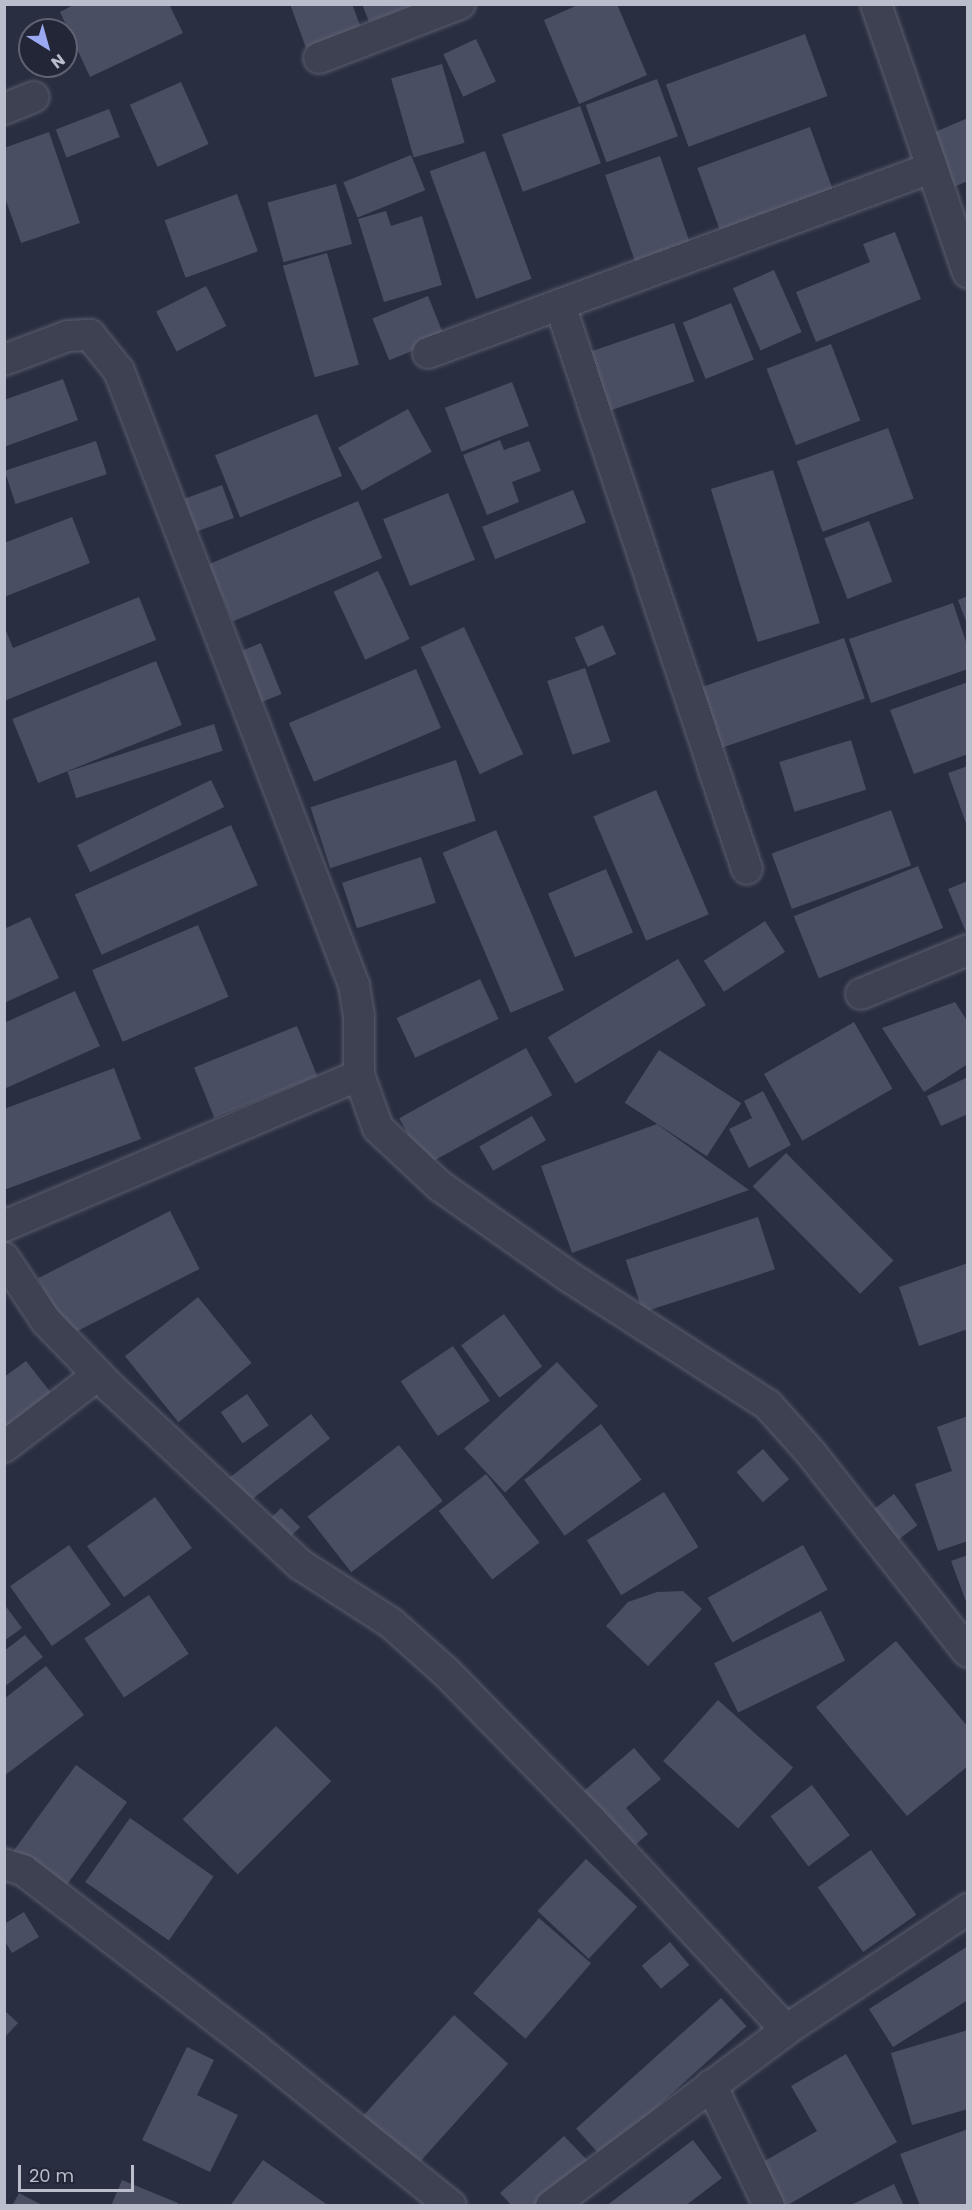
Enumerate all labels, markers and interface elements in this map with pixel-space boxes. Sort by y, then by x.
north arrow [18,18,78,78]
text: N [46,48,70,74]
scale bar [21,2153,136,2191]
text: 20 m [29,2163,74,2188]

